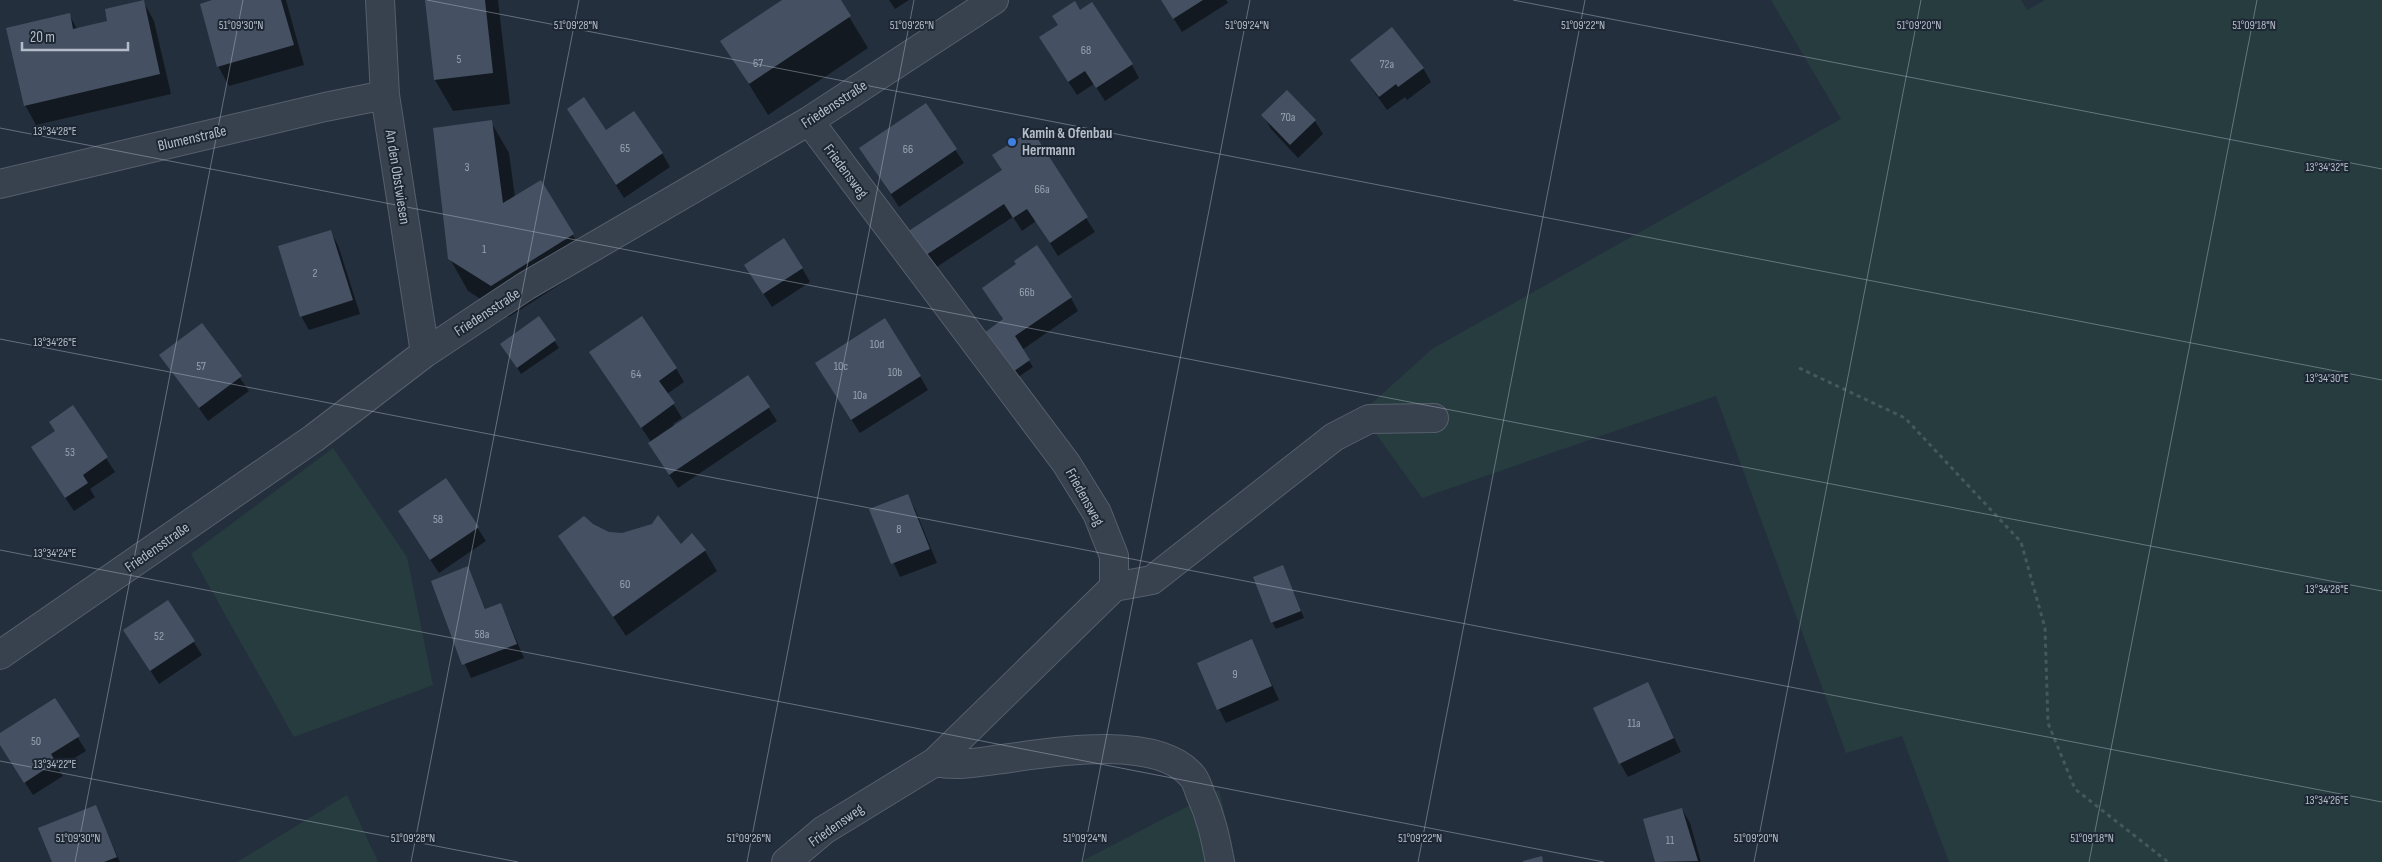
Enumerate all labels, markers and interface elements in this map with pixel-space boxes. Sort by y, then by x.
text: 51°09'30"N [219,18,263,33]
text: 51°09'28"N [554,18,598,33]
text: 51°09'26"N [890,18,934,33]
text: 51°09'24"N [1225,18,1269,33]
text: 51°09'22"N [1561,18,1605,33]
text: 51°09'20"N [1897,18,1941,33]
text: 51°09'18"N [2232,18,2276,33]
scale bar [22,20,129,52]
text: 20 m [30,28,55,47]
house number: 68 [1081,43,1091,58]
house number: 5 [457,52,462,67]
house number: 67 [753,56,763,71]
house number: 72a [1380,57,1395,72]
street label: Friedensstraße [798,76,871,133]
house number: 70a [1281,110,1296,125]
street label: Blumenstraße [156,121,228,156]
text: 13°34'28"E [33,124,77,139]
place label: Kamin & Ofenbau Herrmann [1022,124,1112,160]
street label: An den Obstwiesen [381,128,414,226]
marker: Kamin & Ofenbau Herrmann [1006,136,1018,148]
street label: Friedensweg [819,140,872,202]
house number: 65 [620,141,630,156]
house number: 66 [903,142,913,157]
house number: 3 [464,160,470,175]
text: 13°34'32"E [2305,160,2349,175]
house number: 66a [1034,182,1050,197]
house number: 1 [482,242,487,257]
house number: 2 [313,266,318,281]
street label: Friedensstraße [451,284,524,341]
house number: 66b [1019,285,1035,300]
text: 13°34'26"E [33,335,77,350]
house number: 10d [870,337,884,352]
house number: 57 [196,359,206,374]
house number: 10c [834,359,848,374]
house number: 10b [888,365,902,380]
house number: 64 [631,367,641,382]
text: 13°34'30"E [2305,371,2349,386]
house number: 10a [853,388,867,403]
house number: 53 [65,445,75,460]
street label: Friedensweg [1061,465,1108,530]
house number: 58 [433,512,443,527]
street label: Friedensstraße [121,518,193,577]
house number: 8 [896,522,902,537]
text: 13°34'24"E [33,546,77,561]
house number: 60 [620,577,630,592]
text: 13°34'28"E [2305,582,2349,597]
house number: 58a [475,627,490,642]
house number: 52 [154,629,164,644]
house number: 9 [1232,667,1238,682]
house number: 11a [1627,716,1641,731]
house number: 50 [31,734,41,749]
text: 13°34'22"E [33,757,77,772]
text: 13°34'26"E [2305,793,2349,808]
street label: Friedensweg [805,799,868,851]
text: 51°09'30"N [56,831,100,846]
text: 51°09'28"N [391,831,435,846]
text: 51°09'26"N [727,831,771,846]
text: 51°09'24"N [1063,831,1107,846]
text: 51°09'22"N [1398,831,1442,846]
text: 51°09'20"N [1734,831,1778,846]
text: 51°09'18"N [2070,831,2114,846]
house number: 11 [1666,833,1675,848]

